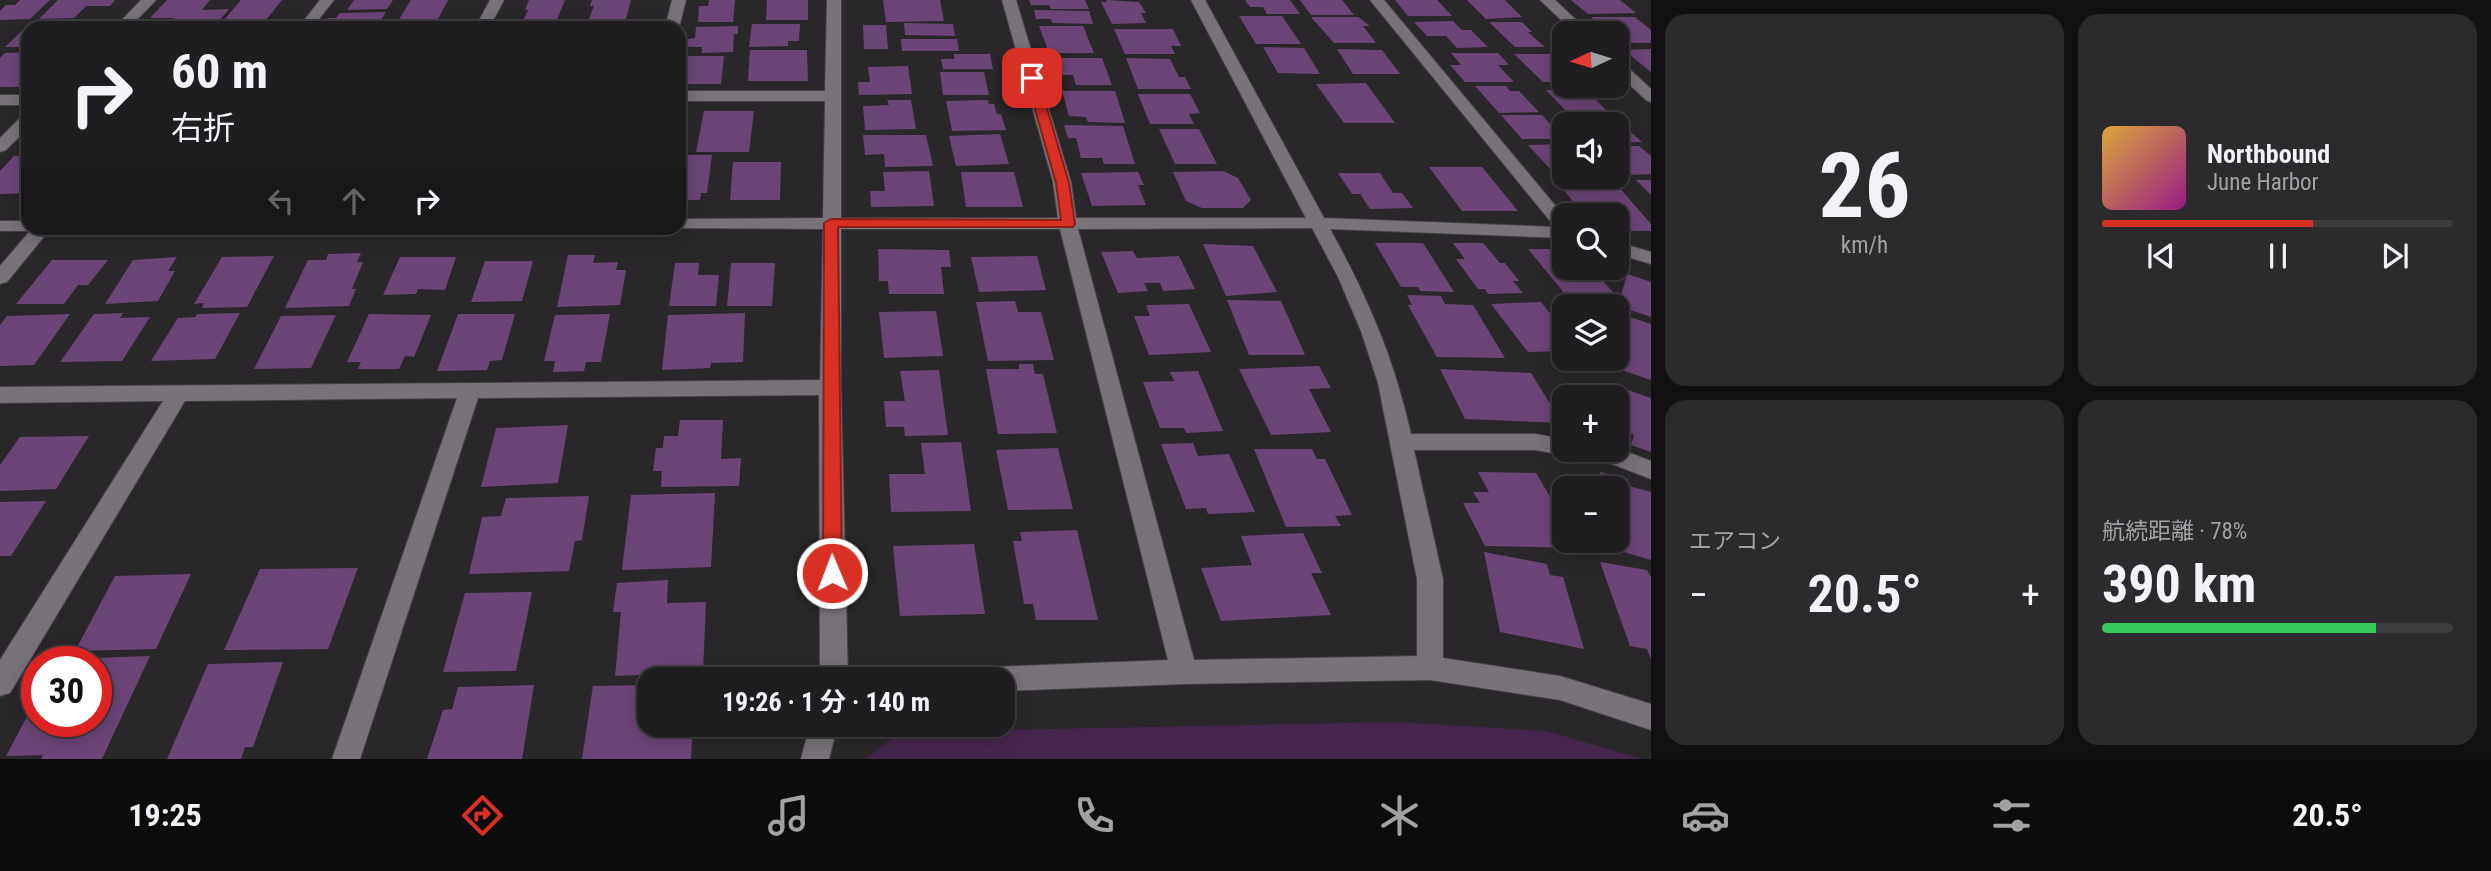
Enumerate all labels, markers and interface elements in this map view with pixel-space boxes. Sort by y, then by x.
north arrow [1552,21,1629,98]
map controls [1552,21,1629,553]
text: 60 m [171,43,268,100]
pin [1002,48,1062,108]
icon: right [56,49,147,140]
icon: arrive [1013,59,1051,97]
text: 右折 [171,109,235,147]
button: sound [1552,112,1629,189]
text: 26 [1819,133,1910,239]
text: Northbound [2207,139,2330,169]
text: June Harbor [2207,169,2319,196]
icon: left [262,182,300,220]
icon: ahead [335,182,373,220]
icon: right [408,182,446,220]
button: search [1552,203,1629,280]
text: km/h [1841,232,1888,259]
icon: previous [2142,237,2180,275]
icon: pause [2259,237,2297,275]
icon: next [2376,237,2414,275]
button: layers [1552,294,1629,371]
button: + [1552,385,1629,462]
button: − [1552,476,1629,553]
text: 航続距離 · 78% [2102,518,2247,545]
text: エアコン [1689,528,1781,555]
position arrow [795,536,869,610]
text: 390 km [2102,554,2256,615]
text: 20.5° [1807,564,1922,625]
text: − [1689,573,1708,617]
text: + [2021,573,2040,617]
speed limit sign: 30 [21,646,112,737]
text: 19:26 · 1 分 · 140 m [722,687,930,717]
icon: directions [458,791,507,840]
icon: music [764,791,813,840]
icon: phone [1070,791,1119,840]
icon: climate [1375,791,1424,840]
icon: car [1681,791,1730,840]
icon: filters [1987,791,2036,840]
text: 19:25 [128,796,202,834]
text: 20.5° [2292,796,2363,834]

